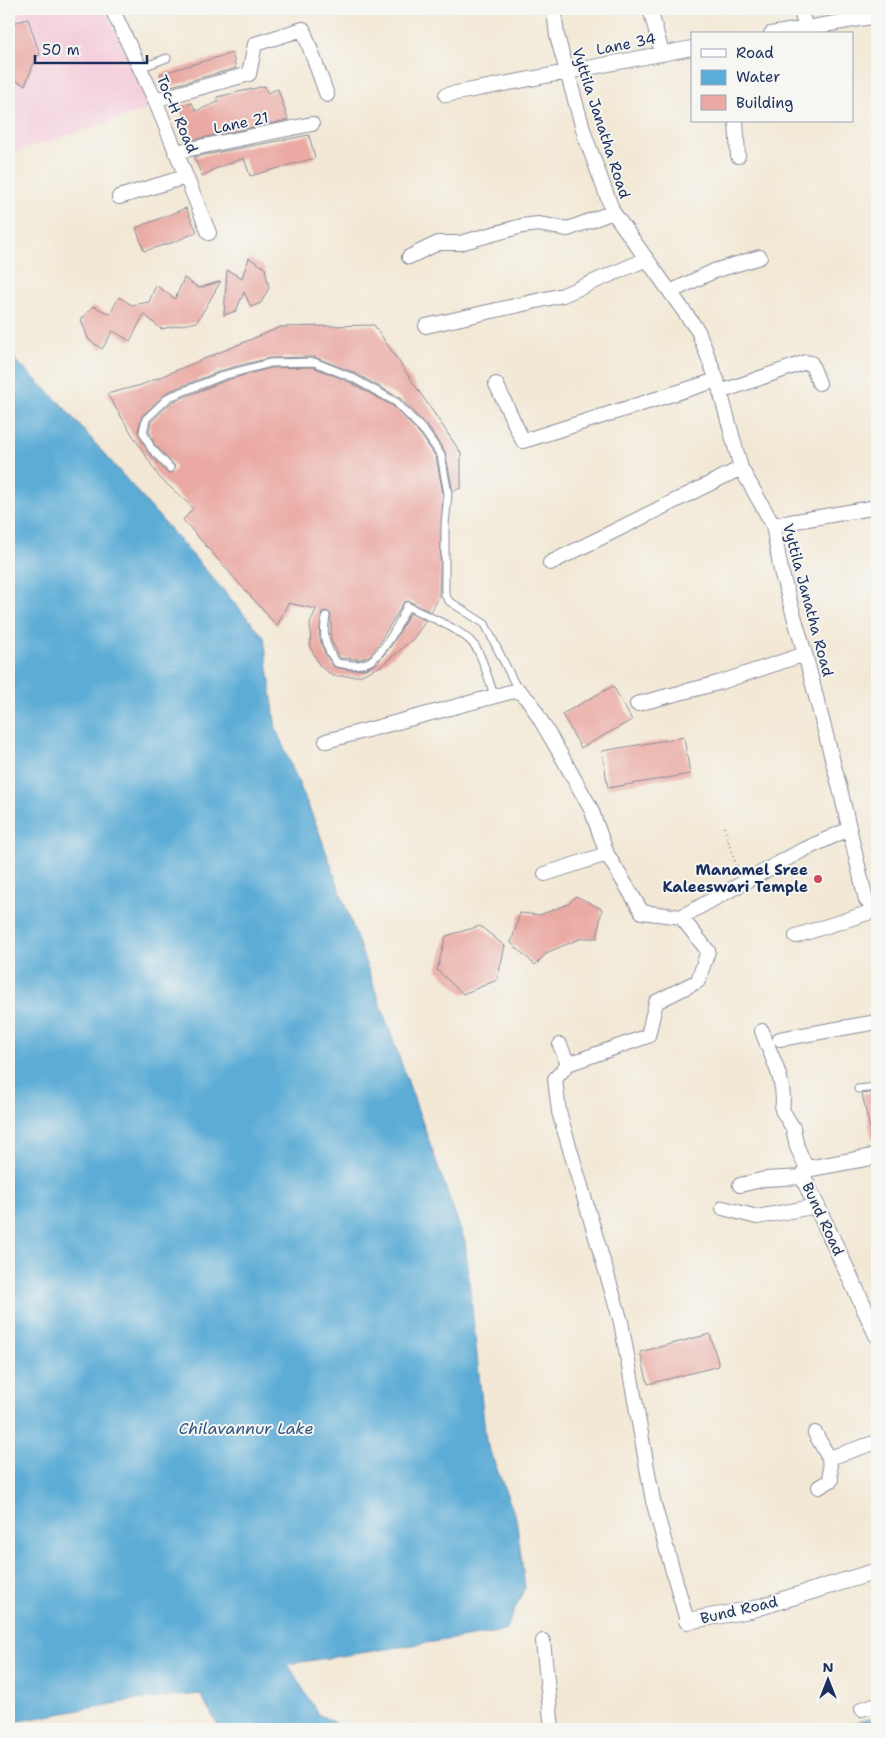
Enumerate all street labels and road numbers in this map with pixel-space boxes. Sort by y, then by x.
street label: Lane 34 [594,28,658,60]
street label: Vyttila Janatha Road [567,45,635,201]
street label: Toc-H Road [152,72,203,157]
street label: Lane 21 [211,107,271,139]
street label: Vyttila Janatha Road [778,521,838,679]
street label: Bund Road [797,1179,849,1259]
street label: Bund Road [698,1591,780,1629]

